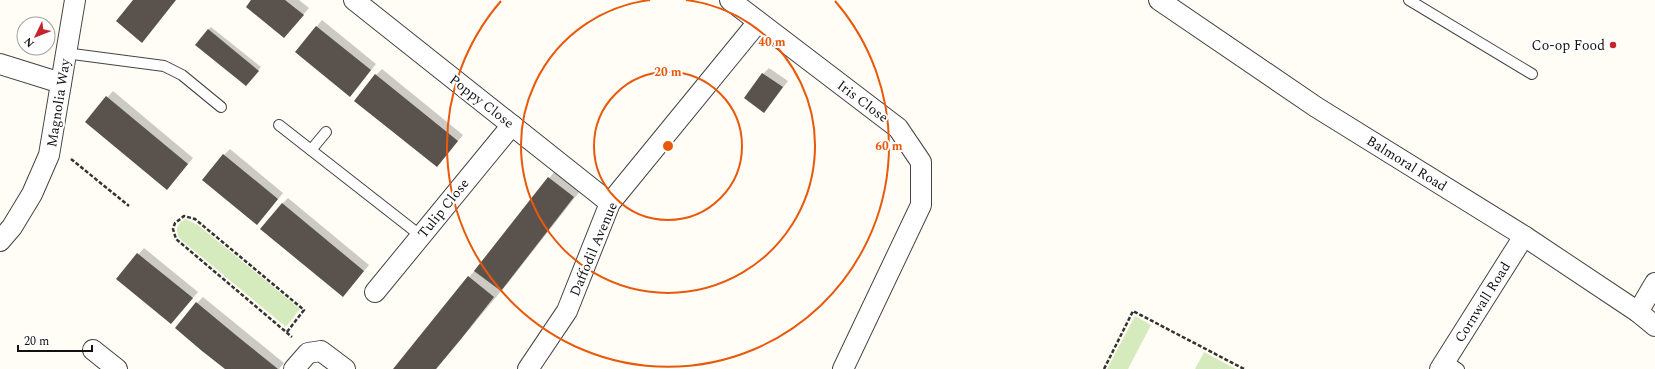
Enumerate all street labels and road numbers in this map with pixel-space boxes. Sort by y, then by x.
street label: Magnolia Way [41,56,76,149]
street label: Poppy Close [445,69,519,133]
street label: Iris Close [833,75,893,128]
street label: Balmoral Road [1362,130,1451,197]
street label: Tulip Close [413,174,474,243]
street label: Daffodil Avenue [564,198,623,300]
street label: Cornwall Road [1449,258,1516,347]

